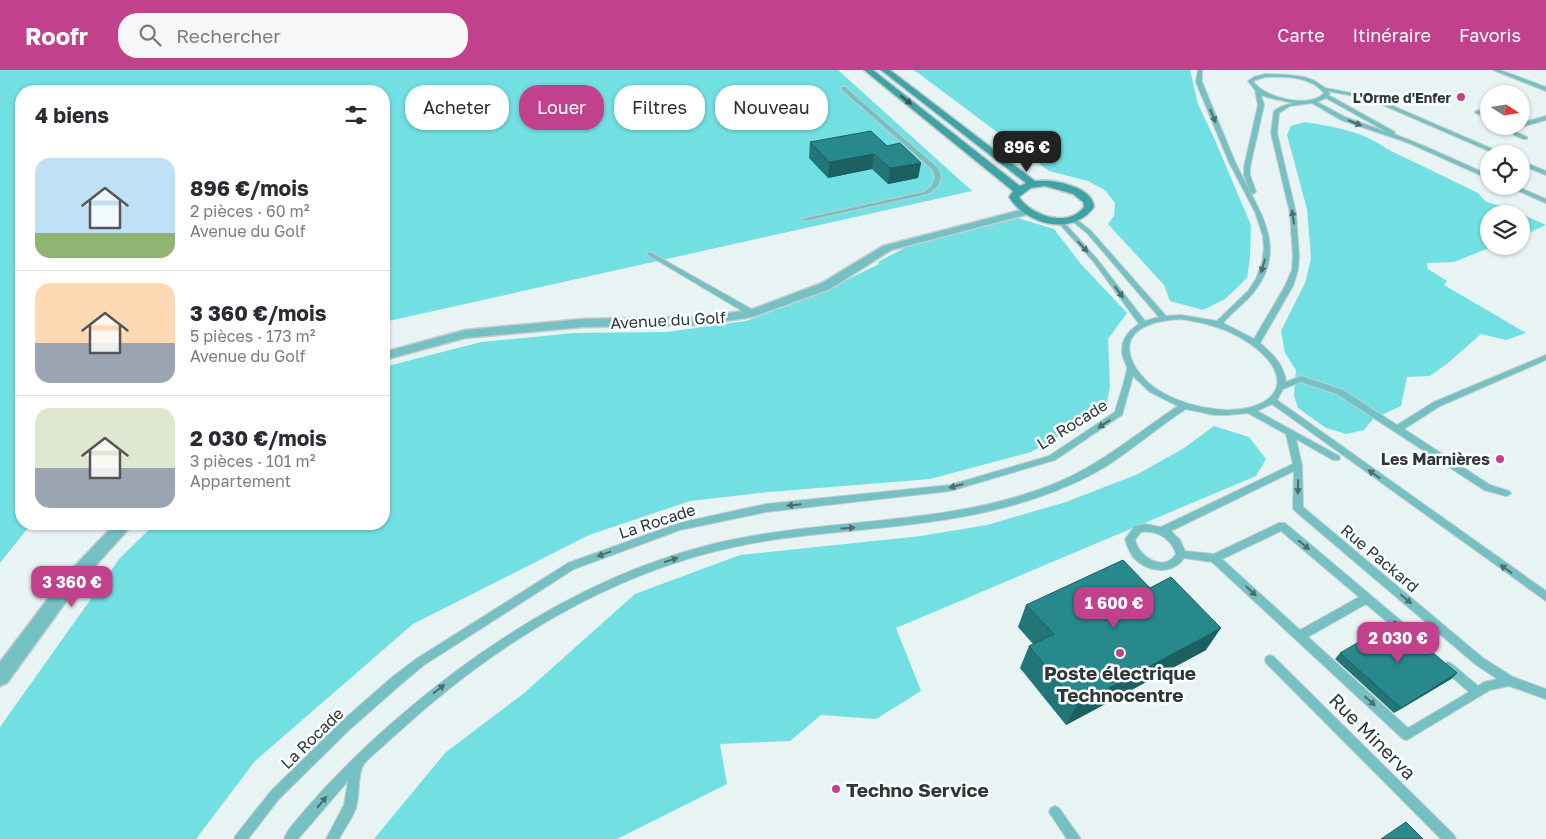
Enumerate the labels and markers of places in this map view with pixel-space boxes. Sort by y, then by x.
place label: L'Orme d'Enfer [1353,89,1452,106]
marker: L'Orme d'Enfer [1455,91,1467,103]
pin: 896 € [992,131,1062,173]
place label: Les Marnières [1381,449,1490,469]
marker: Les Marnières [1494,453,1506,465]
pin: 3 360 € [26,566,118,608]
pin: 1 600 € [1068,586,1160,629]
pin: 2 030 € [1352,622,1444,664]
marker: Poste électrique Technocentre [1114,647,1126,659]
place label: Poste électrique Technocentre [1044,661,1196,706]
place label: Techno Service [846,778,989,801]
marker: Techno Service [830,783,842,795]

